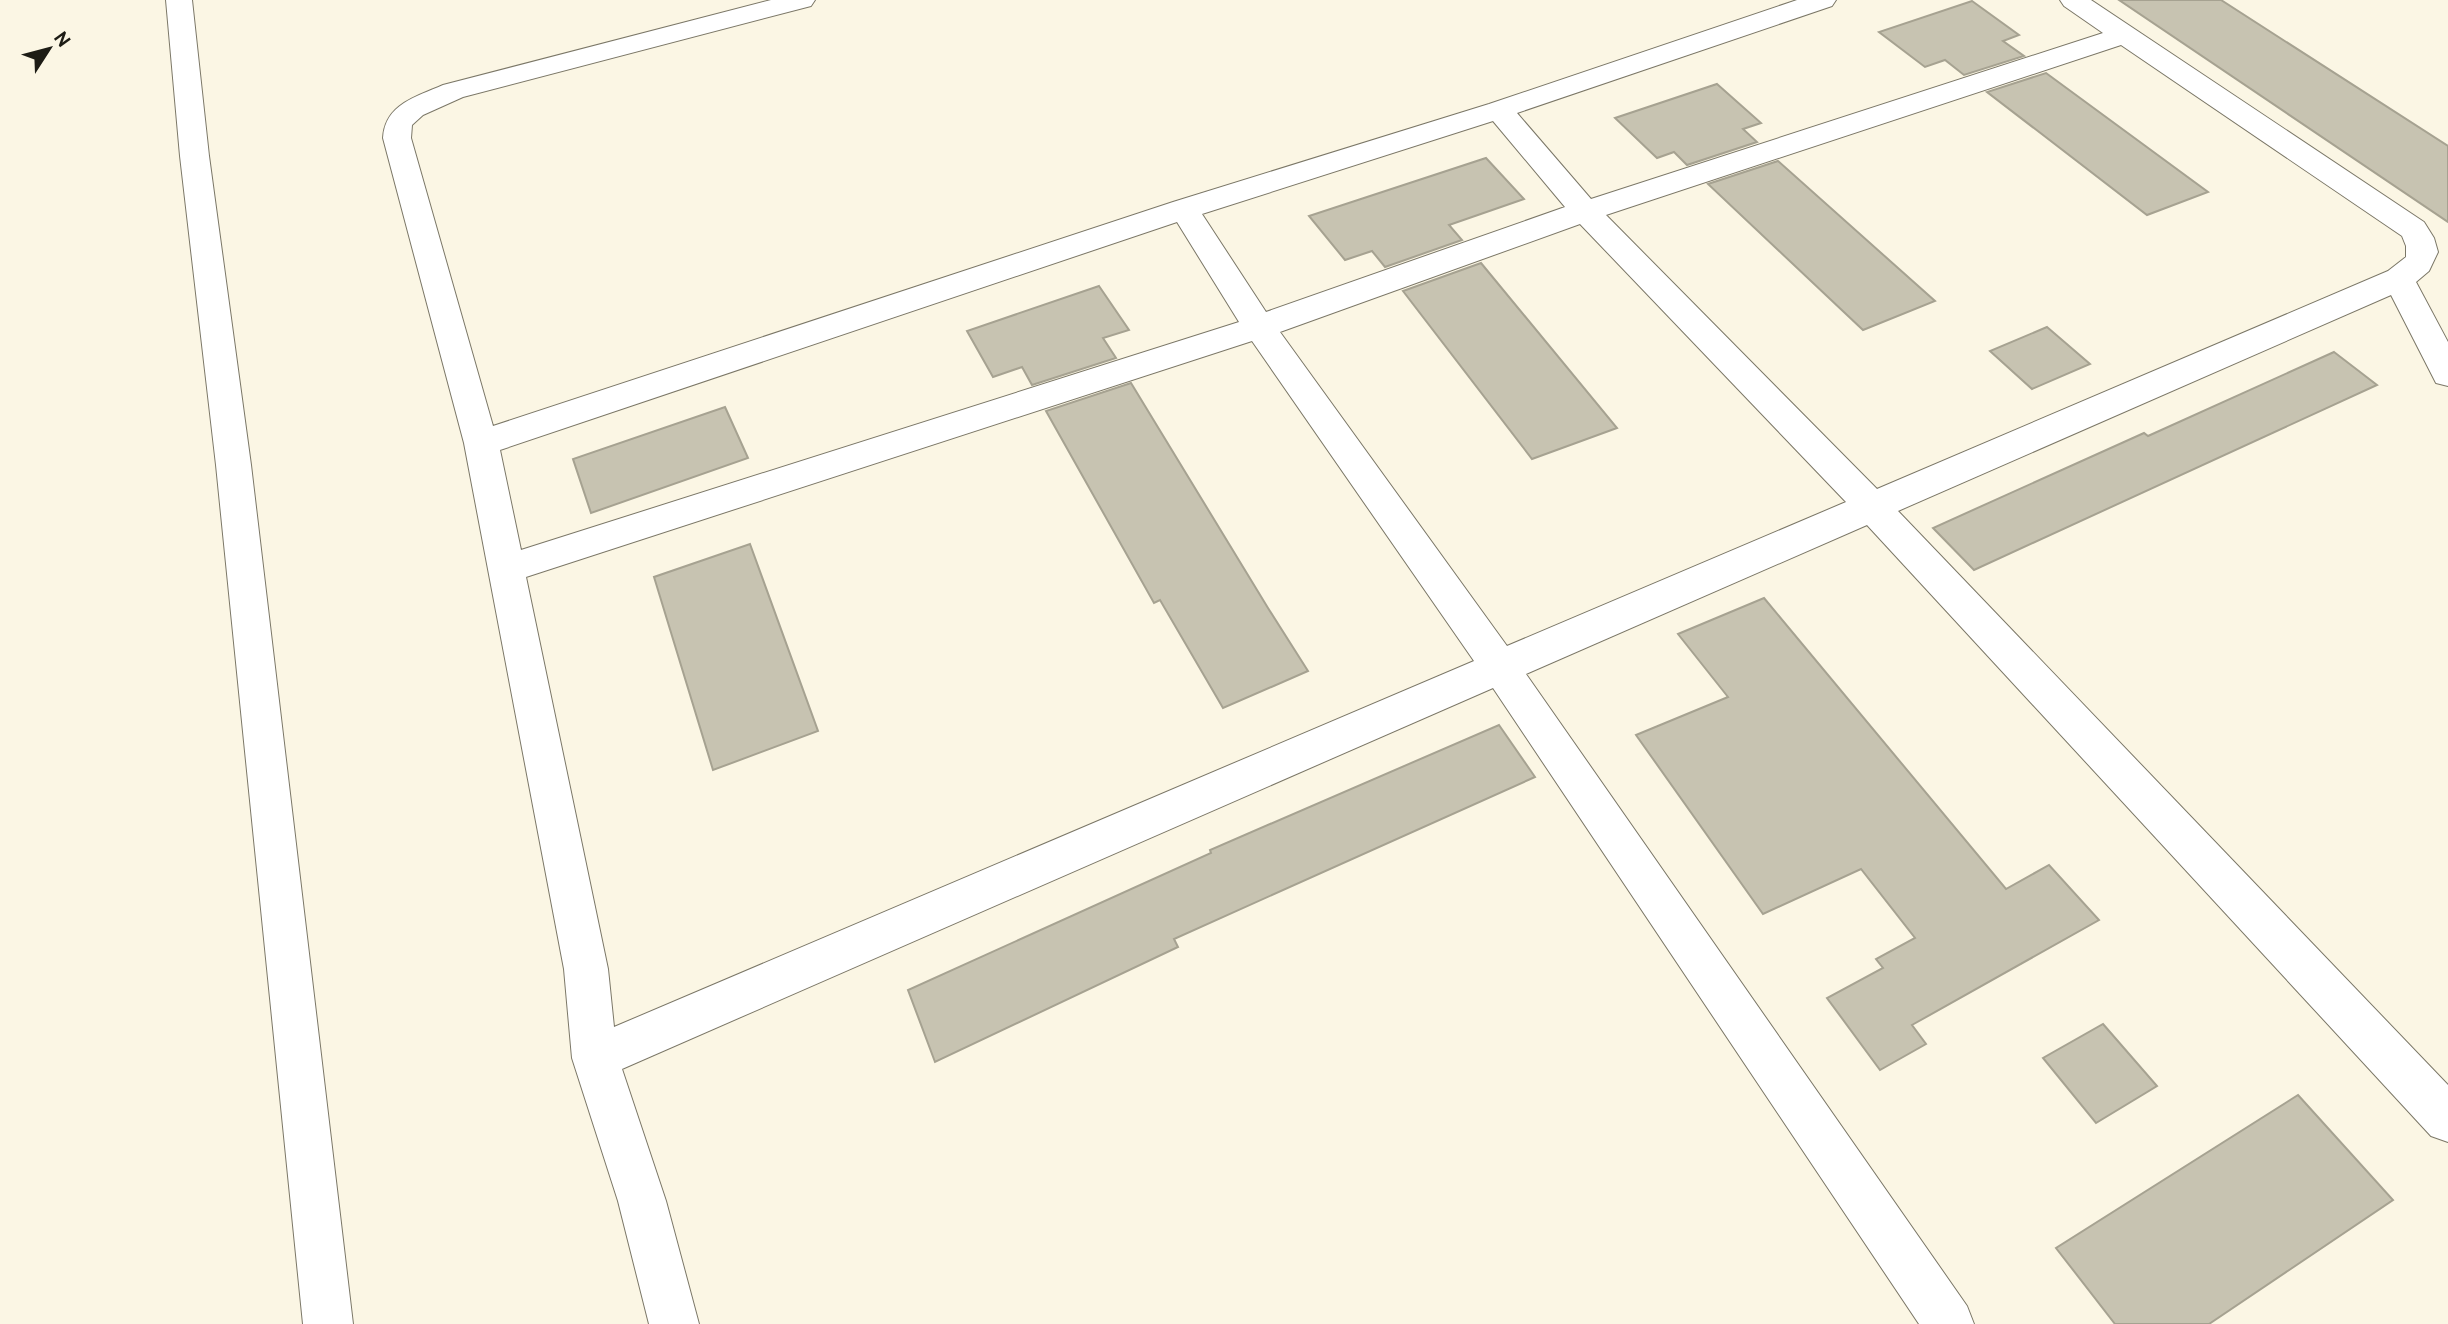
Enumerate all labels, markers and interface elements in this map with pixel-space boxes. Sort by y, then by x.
north arrow [14,14,84,84]
text: N [47,28,75,53]

